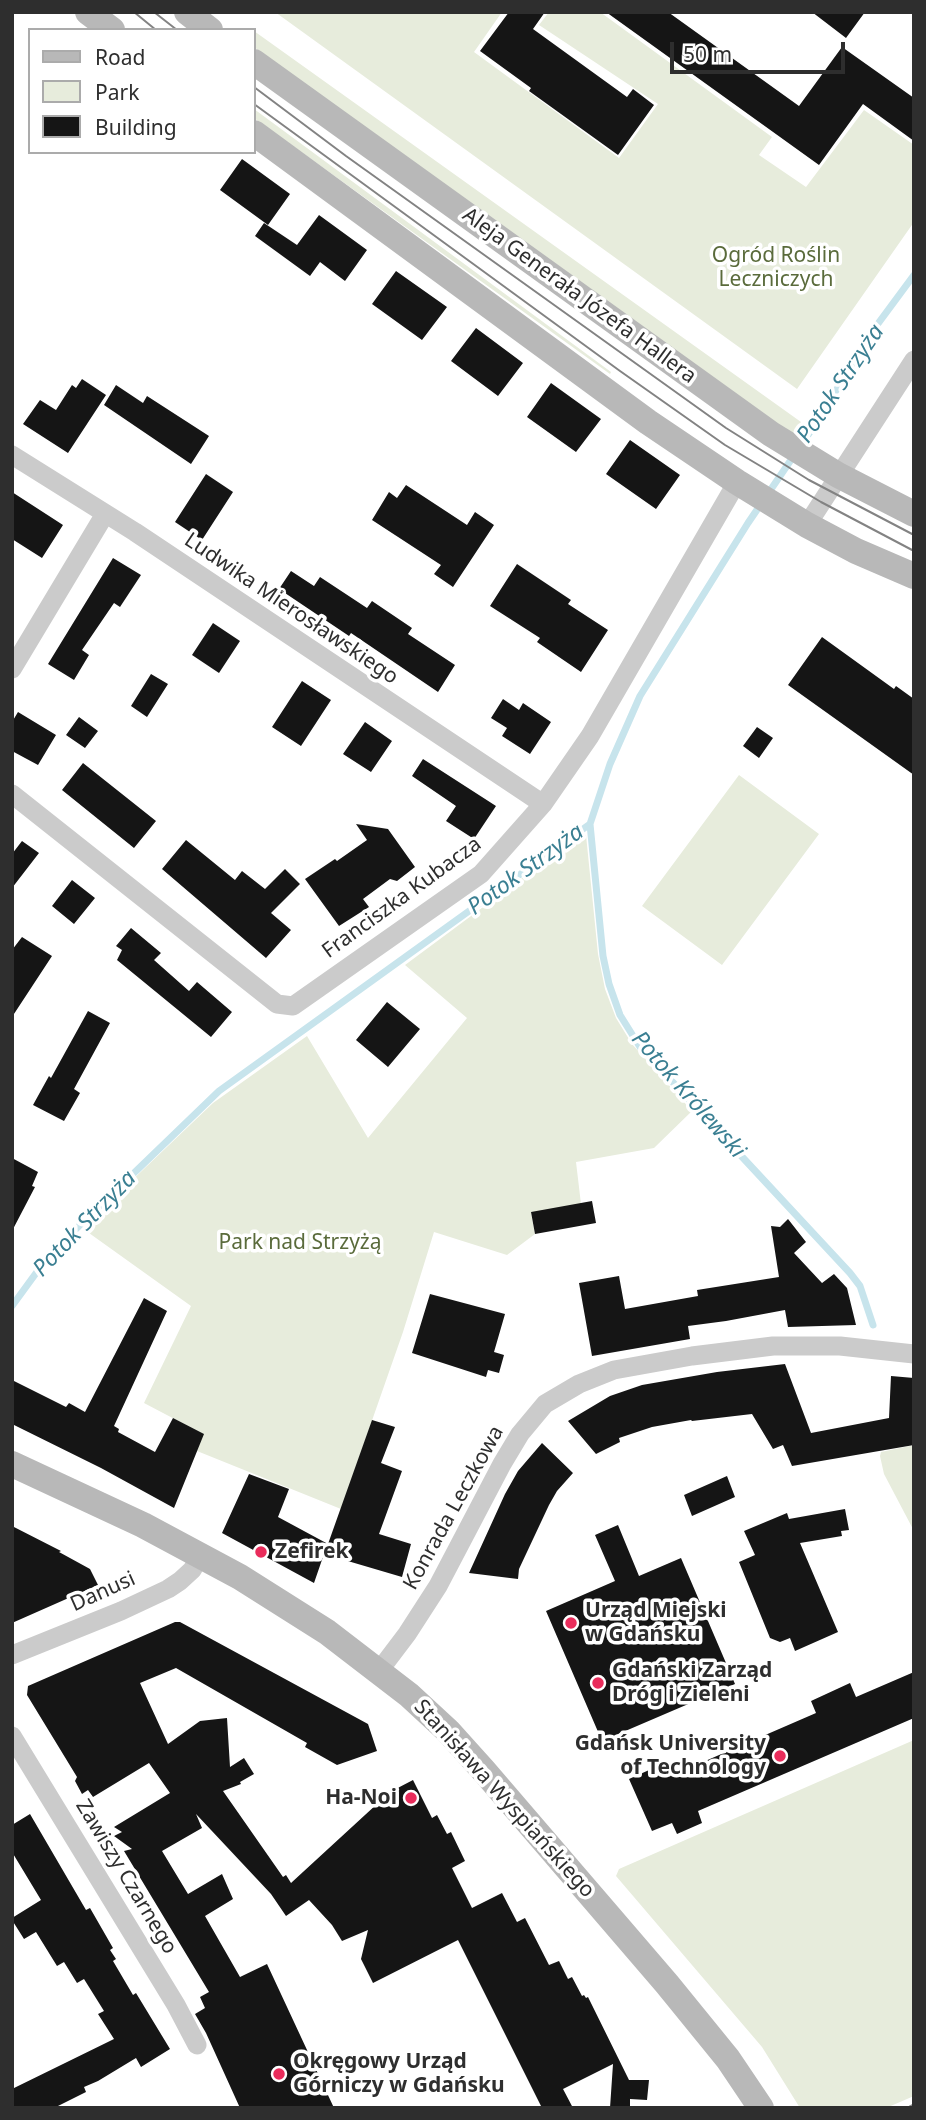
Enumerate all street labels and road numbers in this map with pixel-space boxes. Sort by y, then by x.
street label: Aleja Generała Józefa Hallera [457,203,701,389]
street label: Ludwika Mierosławskiego [179,528,403,690]
street label: Franciszka Kubacza [318,832,486,964]
street label: Konrada Leczkowa [399,1422,509,1594]
street label: Danusi [67,1567,139,1617]
street label: Stanisława Wyspiańskiego [408,1695,600,1903]
street label: Zawiszy Czarnego [70,1795,182,1959]

